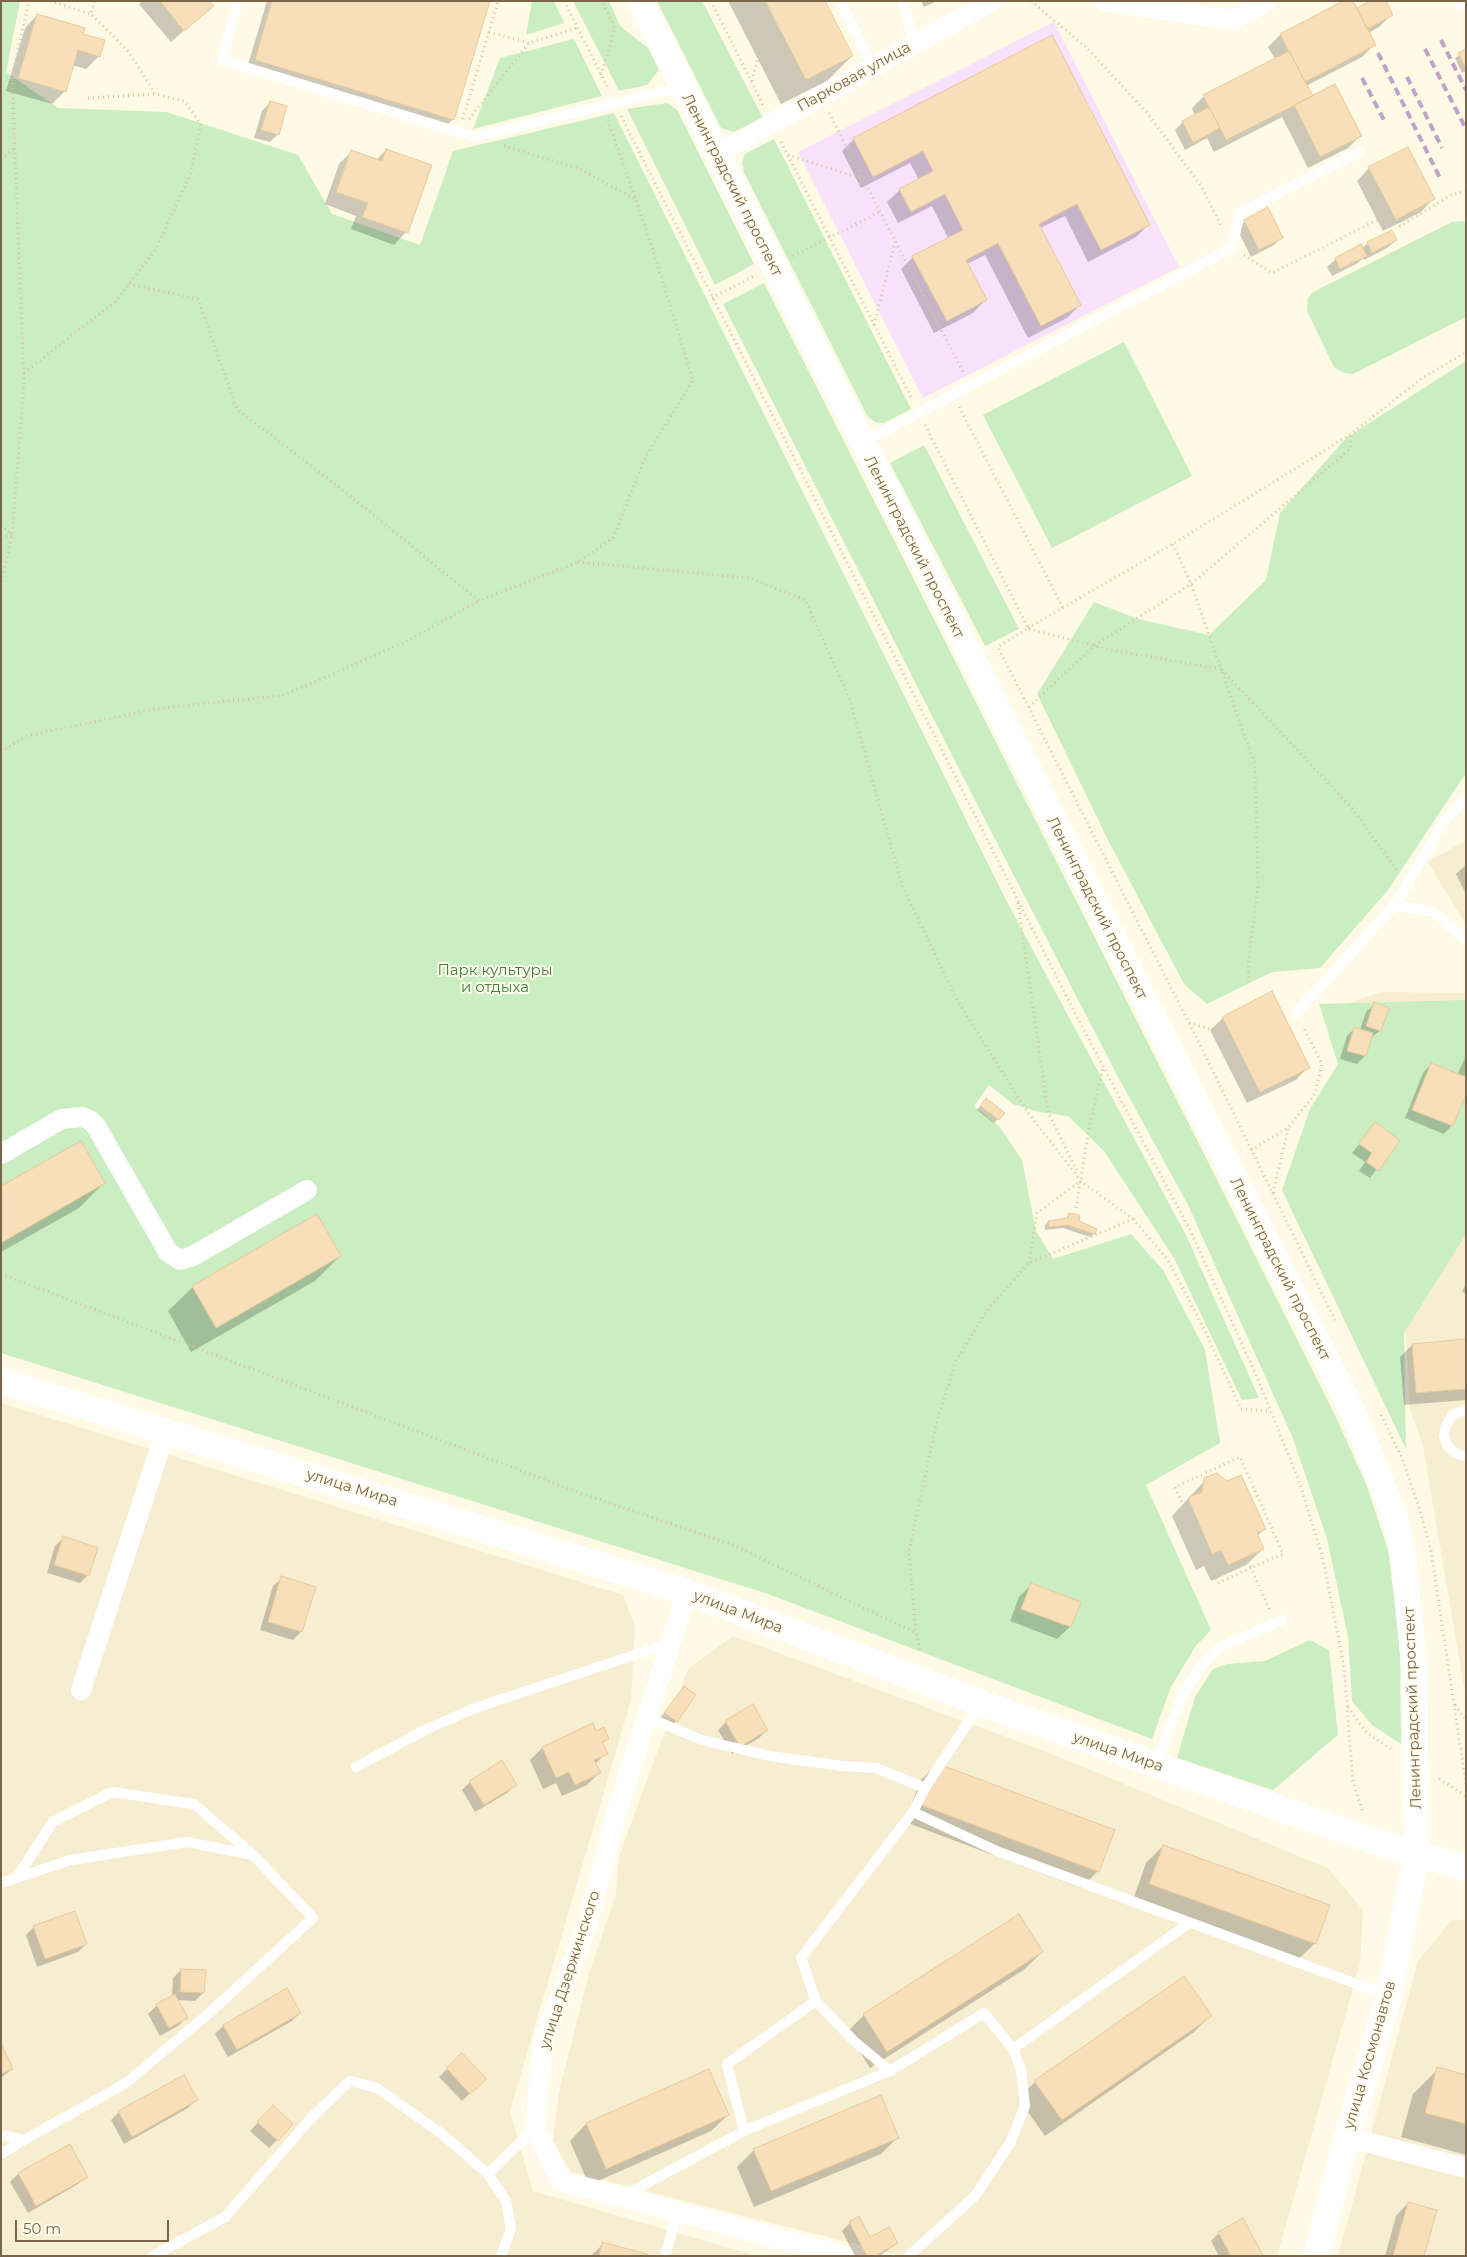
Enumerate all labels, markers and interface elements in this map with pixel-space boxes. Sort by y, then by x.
street label: Парковая улица [794,38,914,116]
street label: Ленинградский проспект [678,91,786,279]
street label: Ленинградский проспект [860,453,968,641]
street label: Ленинградский проспект [1043,814,1151,1002]
park label: Парк культуры и отдыха [437,962,553,997]
street label: Ленинградский проспект [1226,1175,1334,1363]
street label: улица Мира [304,1466,400,1510]
street label: улица Мира [691,1587,785,1637]
street label: Ленинградский проспект [1400,1606,1426,1810]
street label: улица Мира [1070,1728,1166,1776]
street label: улица Дзержинского [536,1888,604,2052]
street label: улица Космонавтов [1340,1979,1400,2131]
scale bar [18,2210,171,2242]
text: 50 m [23,2219,61,2238]

